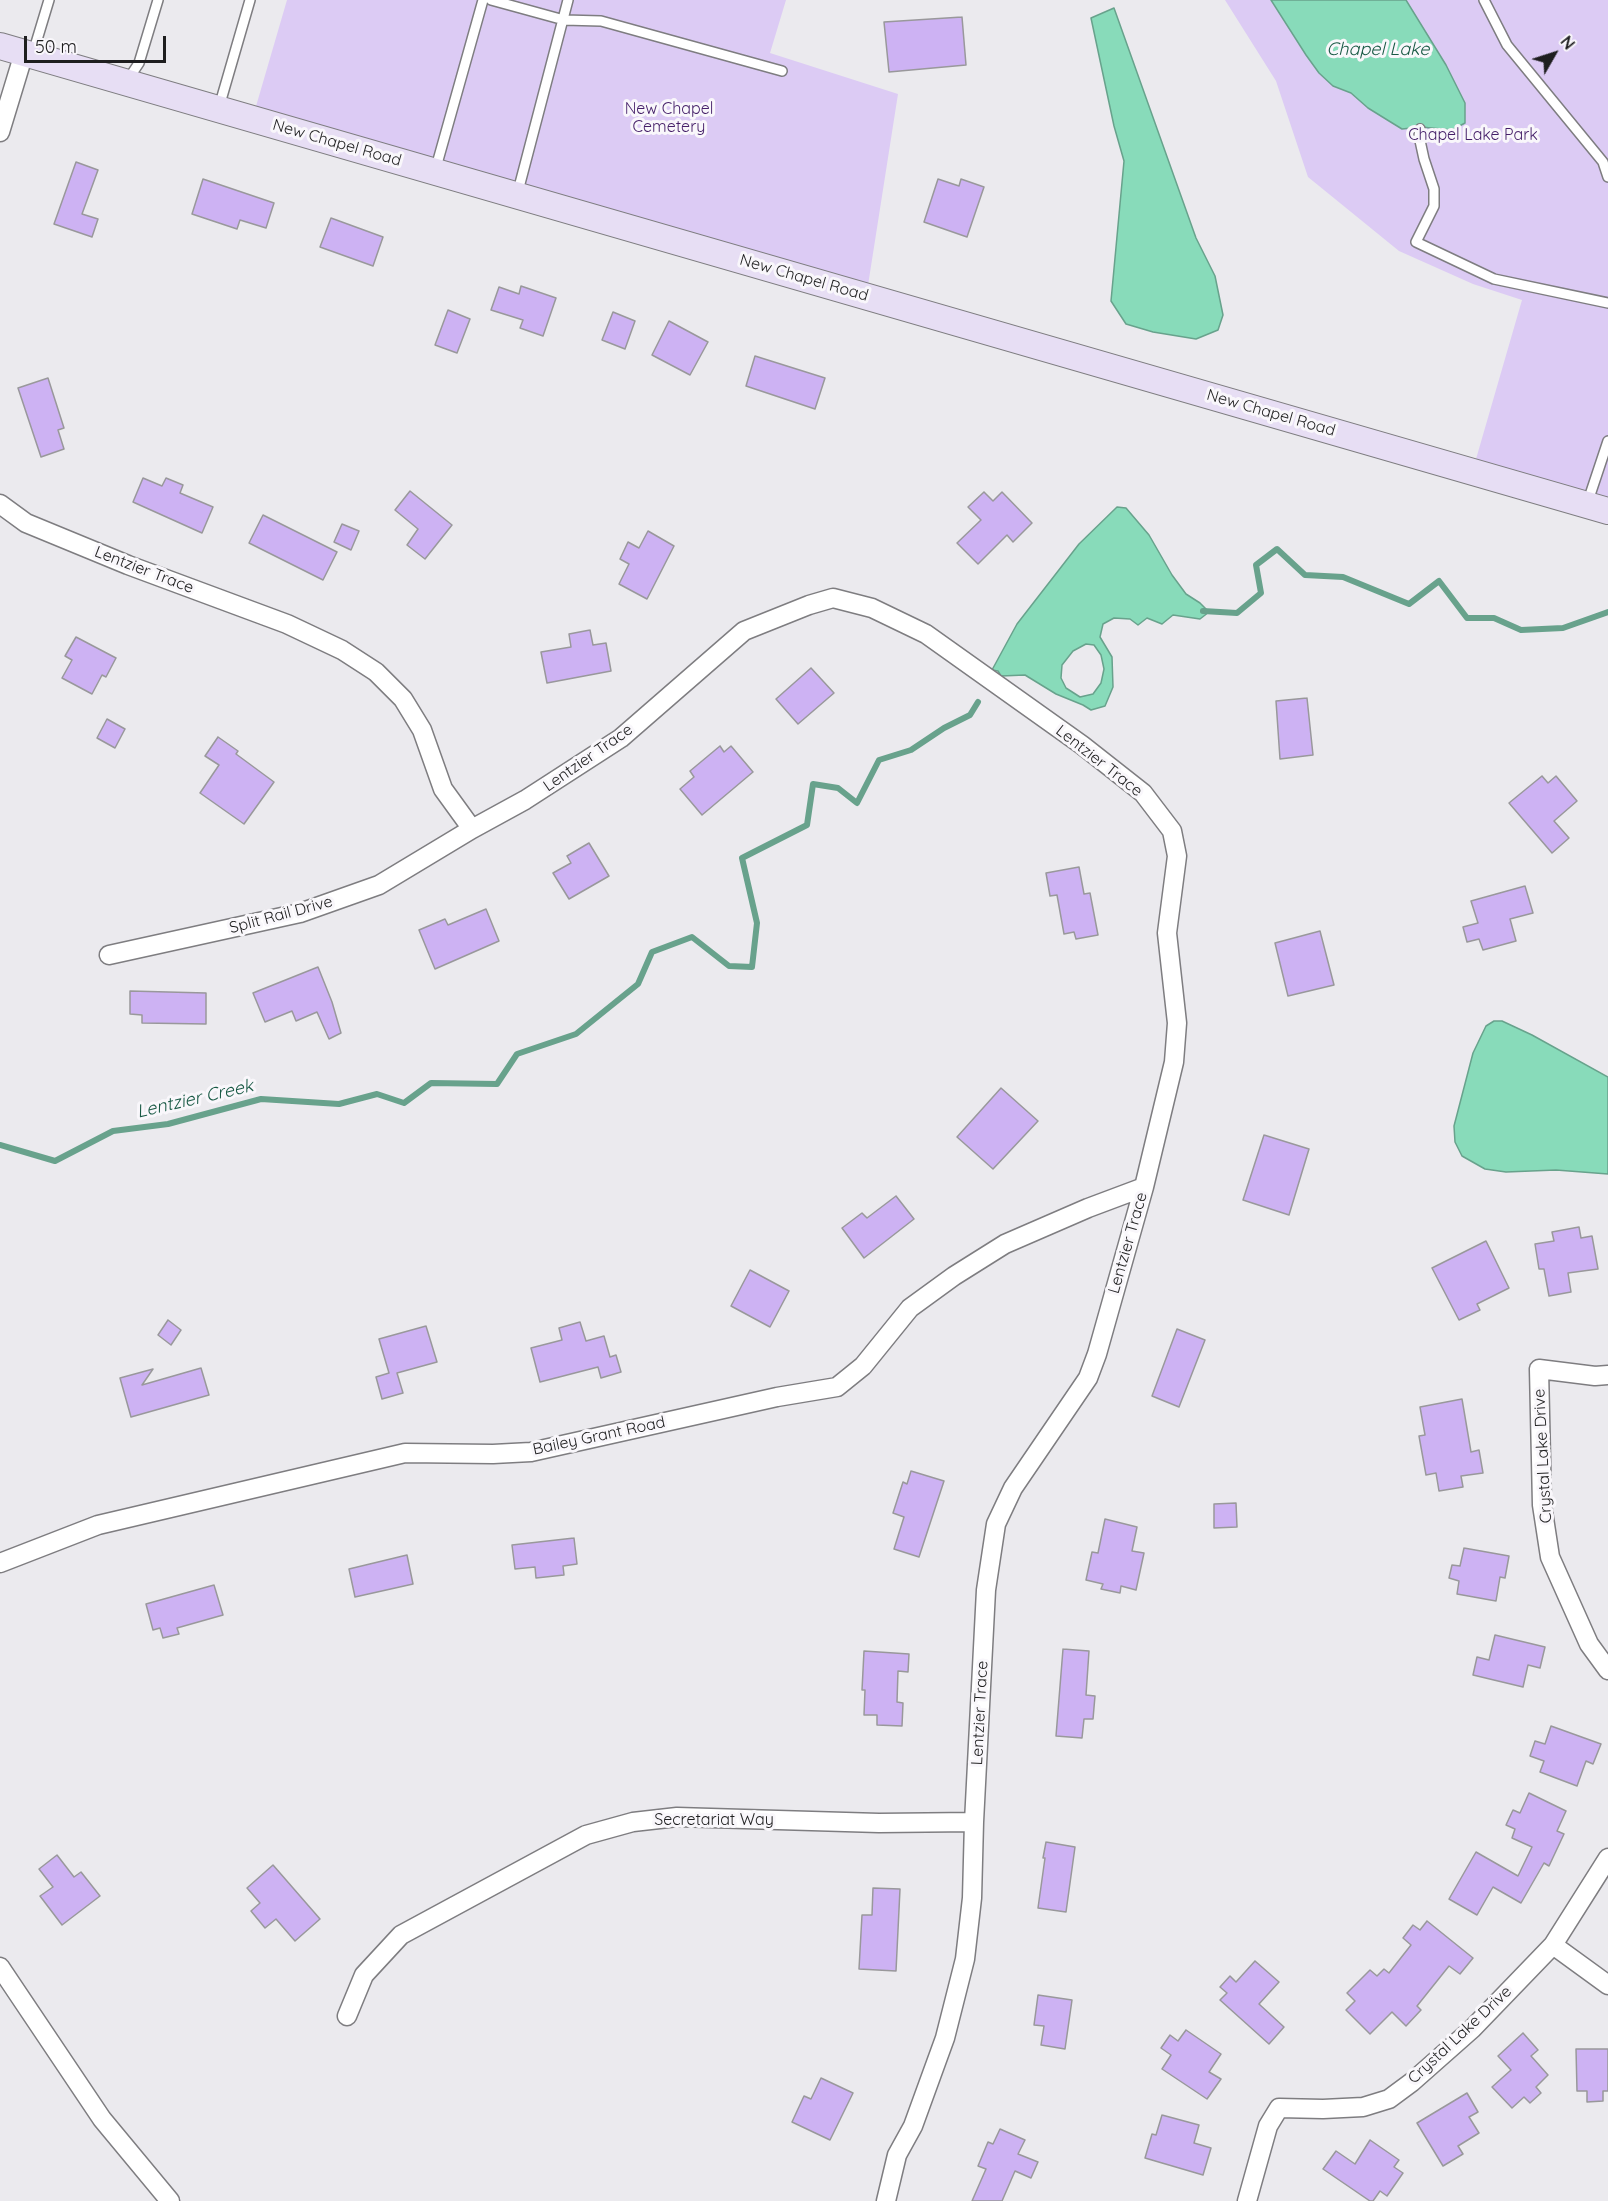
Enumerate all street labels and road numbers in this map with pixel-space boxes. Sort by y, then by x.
street label: New Chapel Road [271,115,403,171]
street label: New Chapel Road [738,250,870,306]
street label: New Chapel Road [1205,385,1337,441]
street label: Lentzier Trace [92,542,196,598]
street label: Lentzier Trace [540,720,636,796]
street label: Lentzier Trace [1052,721,1146,801]
street label: Split Rail Drive [227,892,335,938]
street label: Lentzier Trace [1104,1190,1152,1296]
street label: Crystal Lake Drive [1530,1388,1556,1524]
street label: Bailey Grant Road [531,1413,667,1459]
street label: Lentzier Trace [968,1660,992,1766]
street label: Secretariat Way [654,1810,774,1830]
street label: Crystal Lake Drive [1404,1982,1516,2088]

